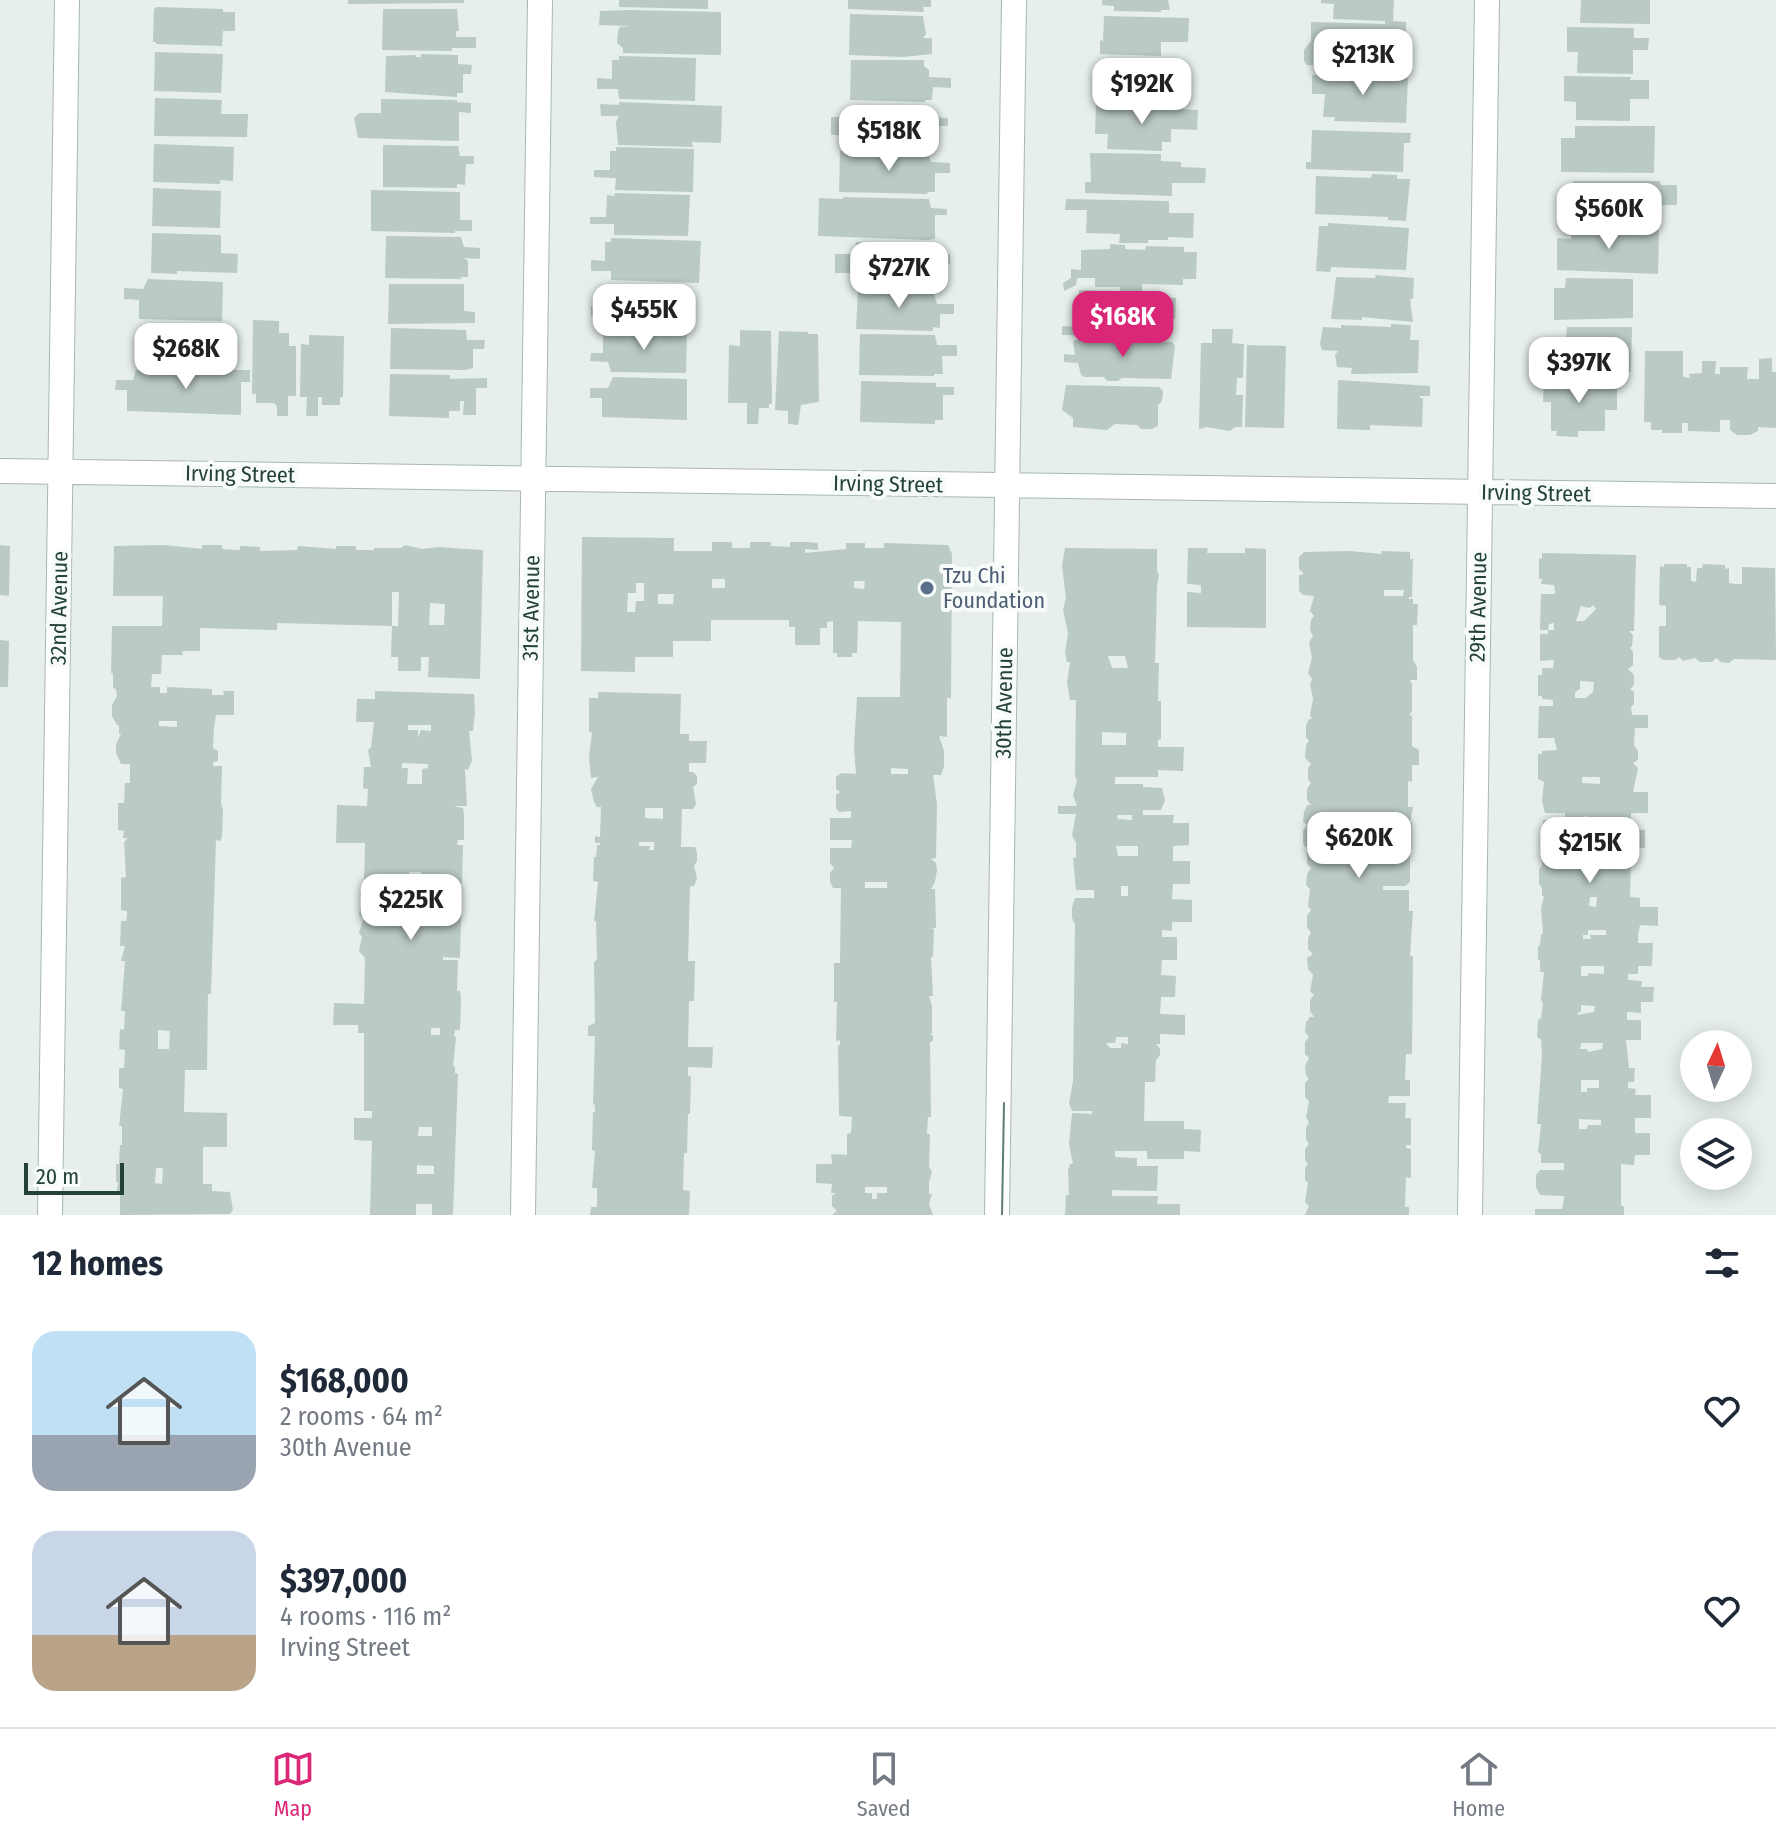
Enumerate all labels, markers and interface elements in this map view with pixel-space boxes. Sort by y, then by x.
pin: $213K [1307,29,1419,97]
text: $213K [1332,39,1394,70]
pin: $192K [1086,58,1198,126]
text: $192K [1110,68,1174,99]
pin: $518K [833,105,945,173]
text: $518K [857,115,921,146]
pin: $560K [1553,183,1665,251]
text: $560K [1575,193,1643,224]
pin: $727K [843,242,955,310]
text: $727K [868,252,930,283]
pin: $455K [588,284,700,352]
pin: $168K [1067,291,1179,359]
text: $455K [611,294,677,325]
text: $168K [1090,301,1156,332]
pin: $268K [130,323,242,391]
text: $268K [152,333,220,364]
pin: $397K [1523,337,1635,405]
text: $397K [1547,347,1611,378]
street label: Irving Street [185,460,296,488]
street label: Irving Street [833,470,944,498]
street label: Irving Street [1481,479,1592,507]
street label: 32nd Avenue [45,551,73,665]
street label: 29th Avenue [1464,552,1492,662]
street label: 31st Avenue [517,555,545,661]
place label: Tzu Chi Foundation [943,562,1045,614]
marker: Tzu Chi Foundation [918,579,936,597]
street label: 30th Avenue [990,647,1018,759]
pin: $620K [1303,812,1415,880]
pin: $215K [1534,817,1646,885]
text: $620K [1325,822,1393,853]
text: $215K [1558,827,1622,858]
pin: $225K [355,874,467,942]
text: $225K [379,884,443,915]
north arrow [1680,1030,1752,1102]
map controls [1680,1030,1752,1190]
button: layers [1680,1118,1752,1190]
scale bar [24,1159,124,1195]
text: 20 m [36,1163,79,1190]
icon: filters [1700,1241,1744,1285]
text: 12 homes [32,1243,163,1284]
text: $168,000 [280,1360,409,1401]
icon: home [96,1363,192,1459]
icon: heart [1700,1389,1744,1433]
text: 2 rooms · 64 m² [280,1401,443,1432]
text: 30th Avenue [280,1432,412,1463]
text: $397,000 [280,1560,407,1601]
icon: home [96,1563,192,1659]
icon: heart [1700,1589,1744,1633]
text: 4 rooms · 116 m² [280,1601,451,1632]
text: Irving Street [280,1632,410,1663]
tab: Map [271,1747,315,1822]
tab: Saved [857,1747,911,1822]
tab: Home [1452,1747,1505,1822]

